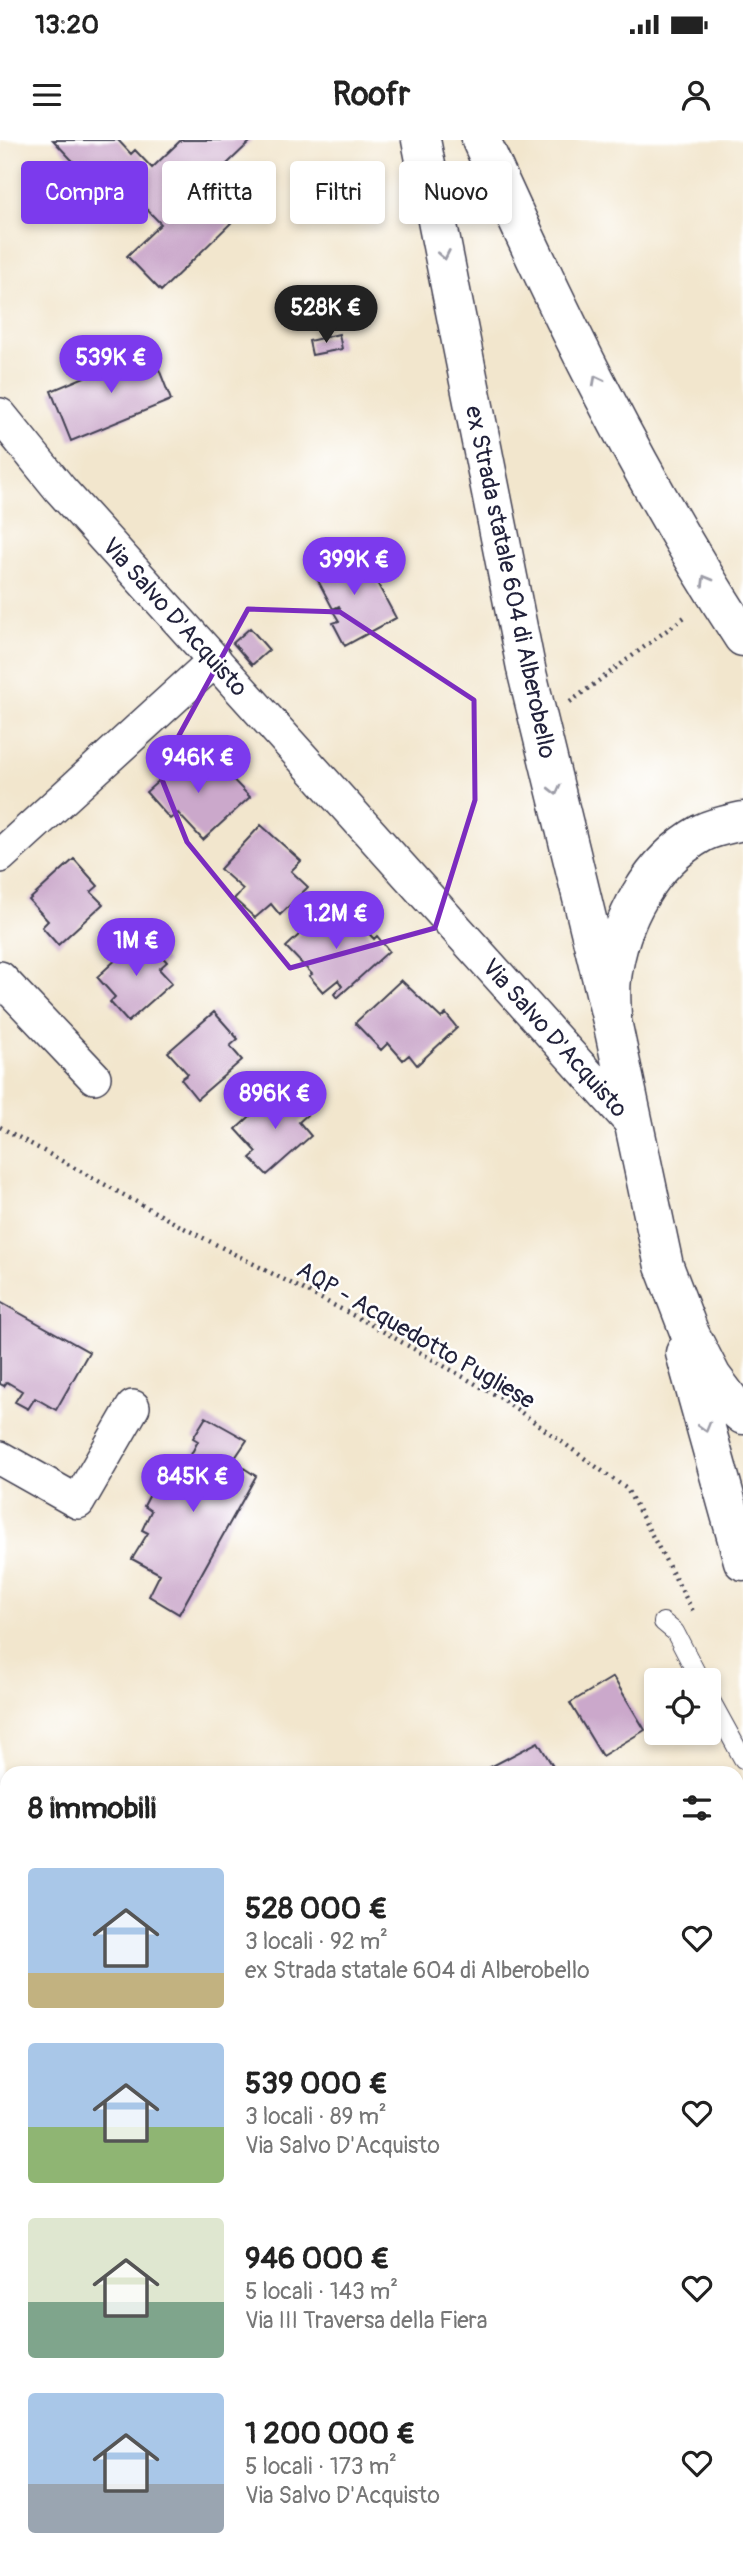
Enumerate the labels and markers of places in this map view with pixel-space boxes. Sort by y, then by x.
pin: 528K € [269,286,383,345]
pin: 539K € [54,336,168,395]
pin: 399K € [297,538,411,597]
pin: 946K € [141,736,255,795]
pin: 1.2M € [279,892,393,951]
pin: 1M € [95,918,177,978]
pin: 896K € [218,1072,332,1131]
pin: 845K € [136,1454,250,1514]

